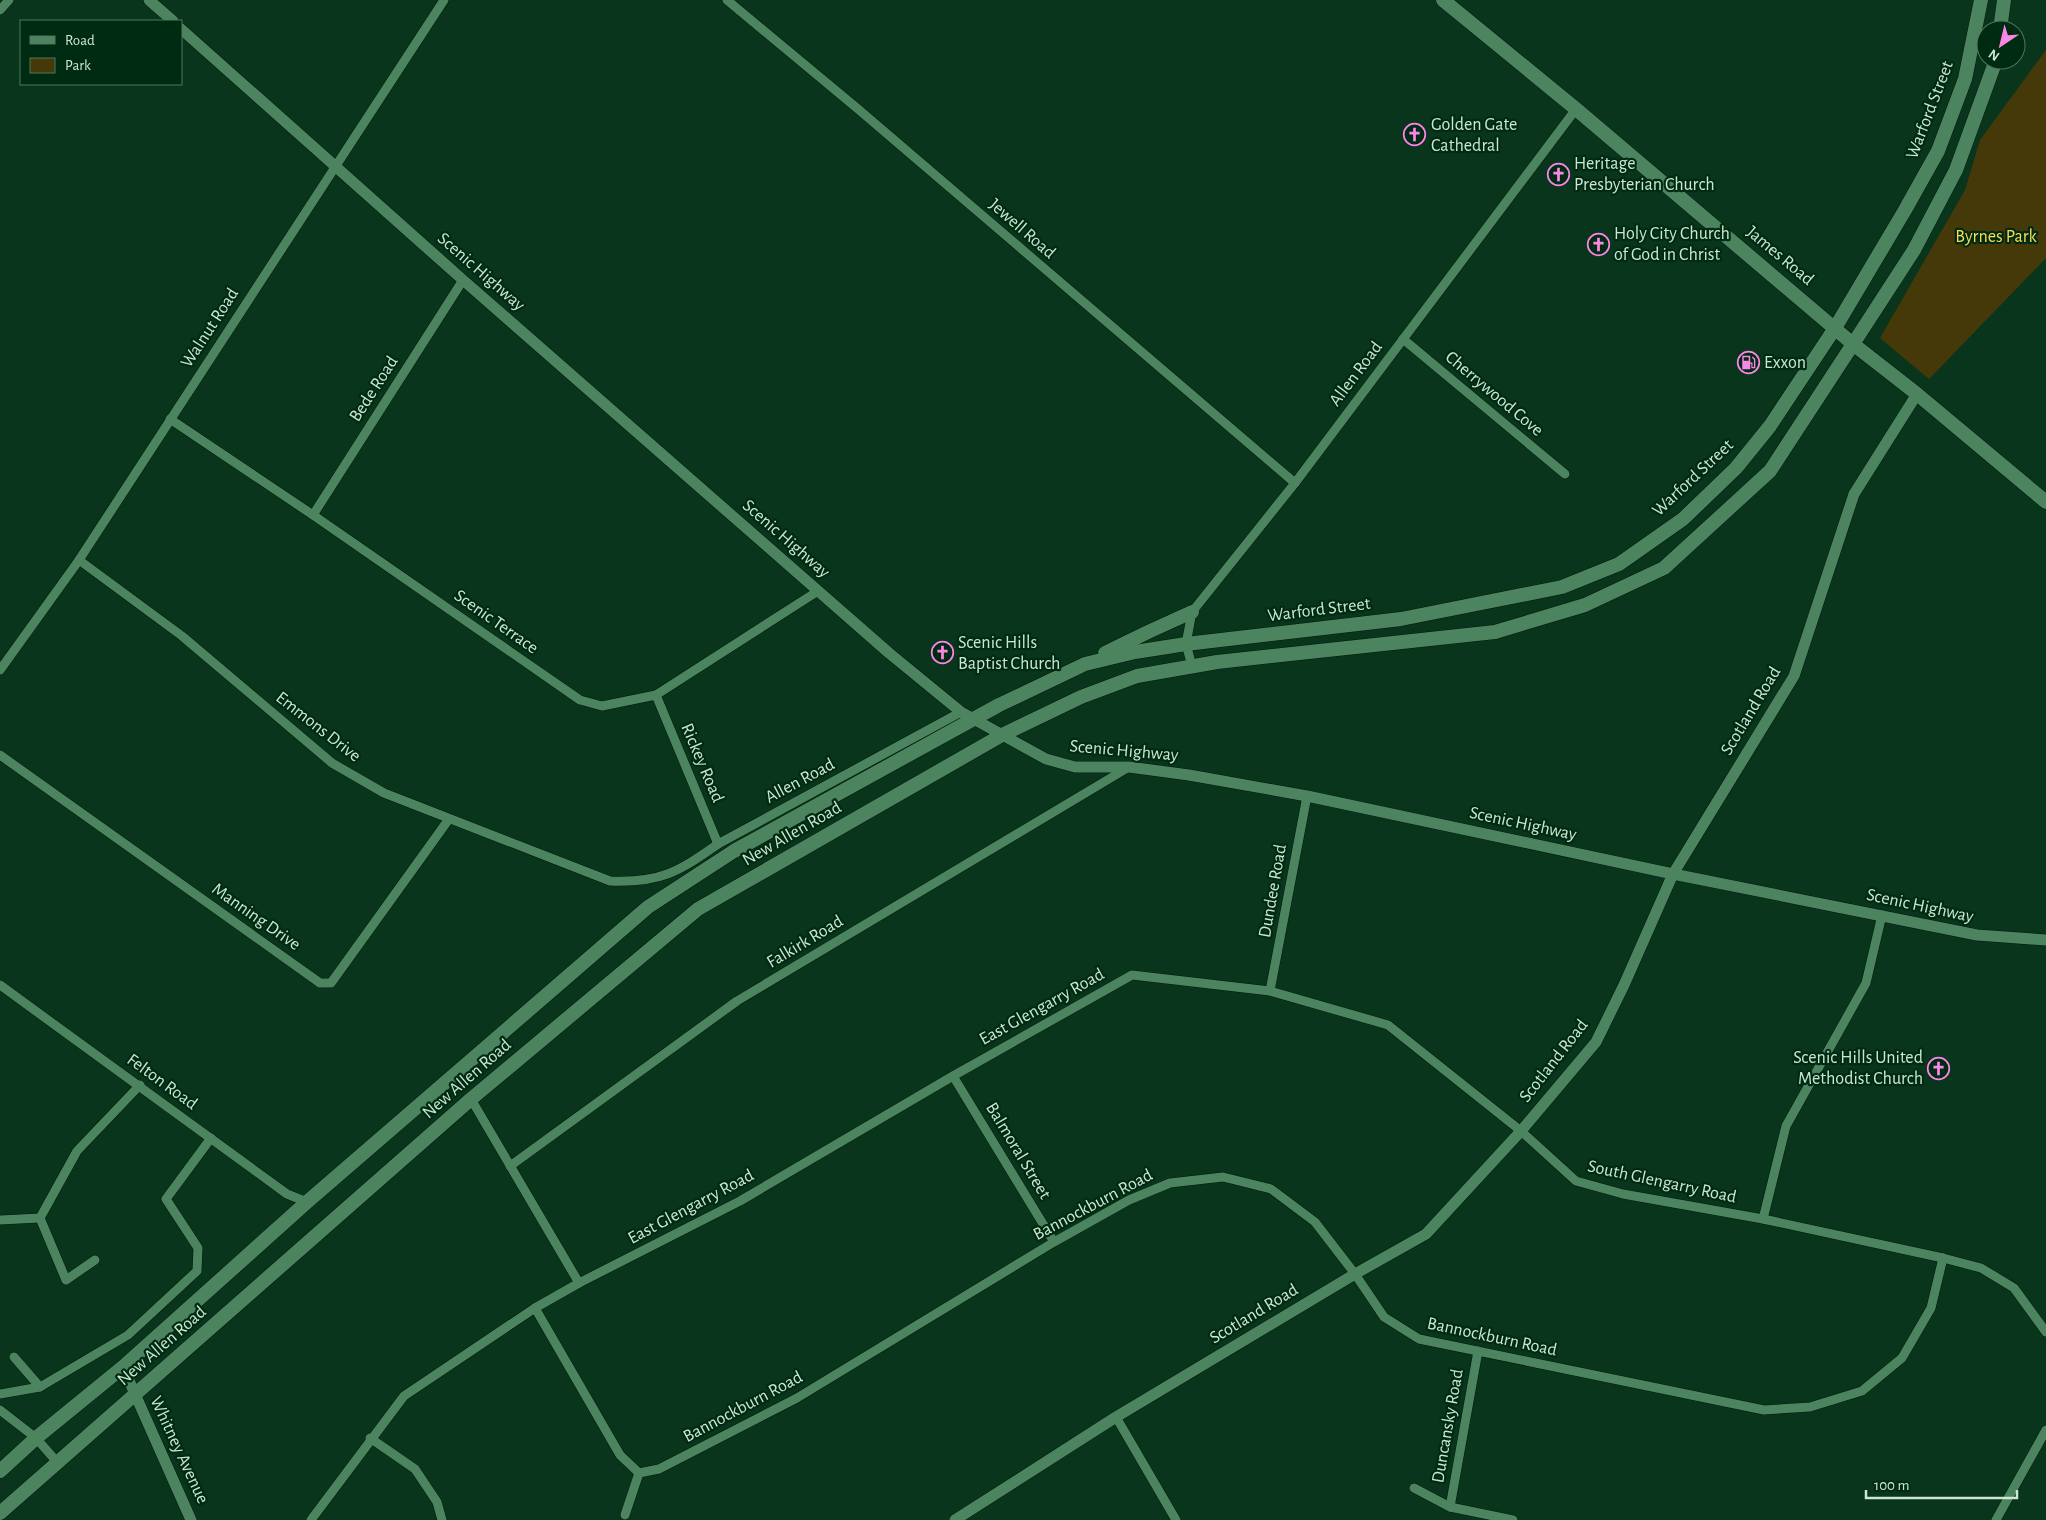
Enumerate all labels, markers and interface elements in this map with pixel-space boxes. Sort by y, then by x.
legend [20,20,182,85]
north arrow [1976,20,2026,70]
text: Road [65,33,95,48]
text: N [1986,46,2002,63]
text: Park [65,58,91,73]
street label: Warford Street [1903,58,1957,161]
place label: Golden Gate Cathedral [1431,116,1517,155]
church icon: Golden Gate Cathedral [1403,123,1427,147]
place label: Heritage Presbyterian Church [1574,155,1715,194]
church icon: Heritage Presbyterian Church [1546,162,1570,186]
street label: Jewell Road [985,196,1059,262]
street label: James Road [1743,223,1817,289]
place label: Holy City Church of God in Christ [1614,225,1730,264]
park label: Byrnes Park [1955,228,2038,246]
street label: Scenic Highway [434,229,528,315]
church icon: Holy City Church of God in Christ [1586,232,1610,256]
street label: Walnut Road [178,285,242,371]
street label: Allen Road [1326,338,1386,410]
street label: Cherrywood Cove [1442,348,1546,440]
fuel station icon: Exxon [1736,351,1760,375]
street label: Bede Road [346,353,402,425]
place label: Exxon [1764,354,1806,372]
street label: Warford Street [1649,436,1737,520]
street label: Scenic Highway [739,496,833,582]
street label: Scenic Terrace [451,587,541,657]
street label: Warford Street [1267,595,1372,625]
place label: Scenic Hills Baptist Church [958,634,1060,673]
church icon: Scenic Hills Baptist Church [930,641,954,665]
street label: Scotland Road [1718,664,1784,758]
street label: Emmons Drive [272,688,364,766]
street label: Rickey Road [677,721,727,805]
street label: Scenic Highway [1069,737,1179,765]
street label: Allen Road [762,755,838,807]
street label: New Allen Road [739,798,845,870]
street label: Scenic Highway [1468,804,1578,844]
street label: Dundee Road [1256,843,1290,939]
street label: Manning Drive [208,880,304,954]
street label: Scenic Highway [1865,886,1975,926]
street label: Falkirk Road [764,912,846,972]
street label: East Glengarry Road [977,965,1107,1049]
street label: Scotland Road [1516,1016,1592,1106]
street label: New Allen Road [419,1036,515,1122]
place label: Scenic Hills United Methodist Church [1793,1049,1923,1088]
street label: Felton Road [123,1051,201,1113]
church icon: Scenic Hills United Methodist Church [1927,1056,1951,1080]
street label: Balmoral Street [982,1100,1054,1203]
street label: South Glengarry Road [1586,1157,1738,1207]
street label: East Glengarry Road [625,1166,757,1248]
street label: Bannockburn Road [1030,1166,1156,1244]
street label: Scotland Road [1207,1281,1301,1347]
street label: New Allen Road [114,1303,210,1389]
street label: Bannockburn Road [1425,1314,1559,1360]
street label: Bannockburn Road [680,1368,806,1446]
street label: Duncansky Road [1429,1368,1467,1484]
street label: Whitney Avenue [146,1394,212,1506]
scale bar [1866,1468,2017,1500]
text: 100 m [1874,1478,1909,1493]

